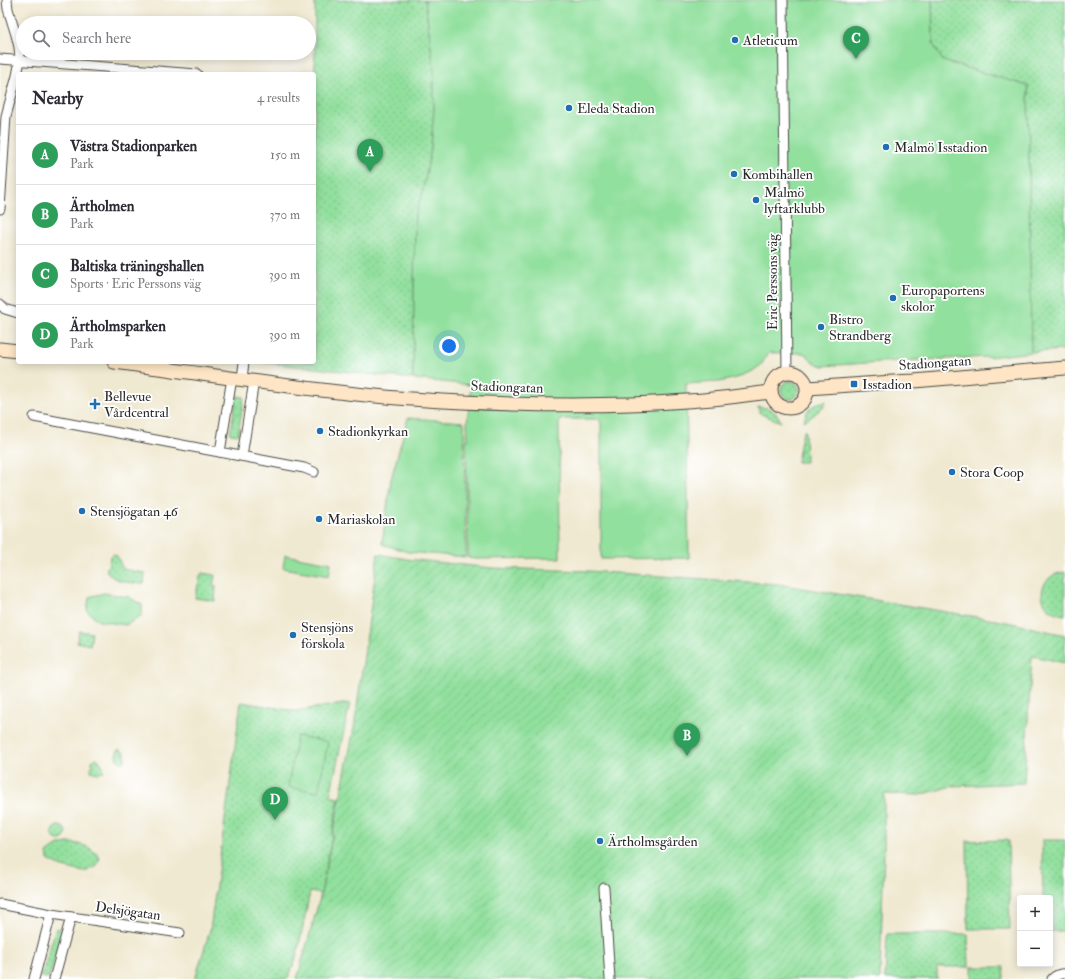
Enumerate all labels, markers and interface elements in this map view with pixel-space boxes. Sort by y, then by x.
search box [16,16,316,60]
pin: C [843,26,869,59]
icon: search [30,27,52,49]
text: Search here [62,29,131,48]
place label: Atleticum [742,32,798,49]
marker: Atleticum [730,35,740,45]
text: Nearby [32,88,83,109]
text: 4 results [257,90,300,106]
place label: Eleda Stadion [577,100,655,117]
marker: Eleda Stadion [564,103,574,113]
text: Västra Stadionparken [70,137,197,156]
pin: A [357,139,383,172]
place label: Malmö Isstadion [894,139,987,156]
marker: Malmö Isstadion [881,142,891,152]
text: A [41,147,49,163]
text: 150 m [270,147,300,163]
text: Park [70,156,94,172]
place label: Kombihallen [742,166,813,183]
marker: Kombihallen [729,169,739,179]
place label: Malmö lyftarklubb [764,184,825,218]
marker: Malmö lyftarklubb [751,195,761,205]
text: Ärtholmen [70,197,134,216]
text: B [41,207,49,223]
text: 370 m [270,207,300,223]
text: Park [70,216,94,232]
street label: Eric Perssons väg [764,233,781,330]
text: Baltiska träningshallen [70,257,204,276]
text: C [40,267,50,283]
text: 390 m [269,267,300,283]
text: Sports · Eric Perssons väg [70,276,201,292]
place label: Europaportens skolor [901,282,985,315]
marker: Europaportens skolor [888,293,898,303]
place label: Bistro Strandberg [829,311,892,344]
text: Ärtholmsparken [70,317,166,336]
marker: Bistro Strandberg [816,322,826,332]
text: D [40,327,50,343]
text: 390 m [269,327,300,343]
text: Park [70,336,94,352]
your location [439,336,459,356]
street label: Stadiongatan [898,352,972,374]
place label: Isstadion [862,376,912,393]
street label: Stadiongatan [470,377,544,397]
marker: Isstadion [849,379,859,389]
place label: Bellevue Vårdcentral [104,388,169,421]
marker: Bellevue Vårdcentral [89,398,101,410]
place label: Stadionkyrkan [328,423,408,441]
marker: Stadionkyrkan [315,426,325,436]
place label: Stora Coop [960,464,1024,482]
marker: Stora Coop [947,467,957,477]
place label: Stensjögatan 46 [90,503,179,520]
marker: Stensjögatan 46 [77,506,87,516]
place label: Mariaskolan [327,511,395,528]
marker: Mariaskolan [314,514,324,524]
place label: Stensjöns förskola [301,619,353,652]
marker: Stensjöns förskola [288,630,298,640]
pin: B [674,723,700,756]
pin: D [262,787,288,820]
place label: Ärtholmsgården [607,833,698,850]
marker: Ärtholmsgården [595,836,605,846]
map controls [1017,895,1053,967]
button: + [1017,895,1053,931]
street label: Delsjögatan [94,898,162,924]
button: − [1017,931,1053,967]

